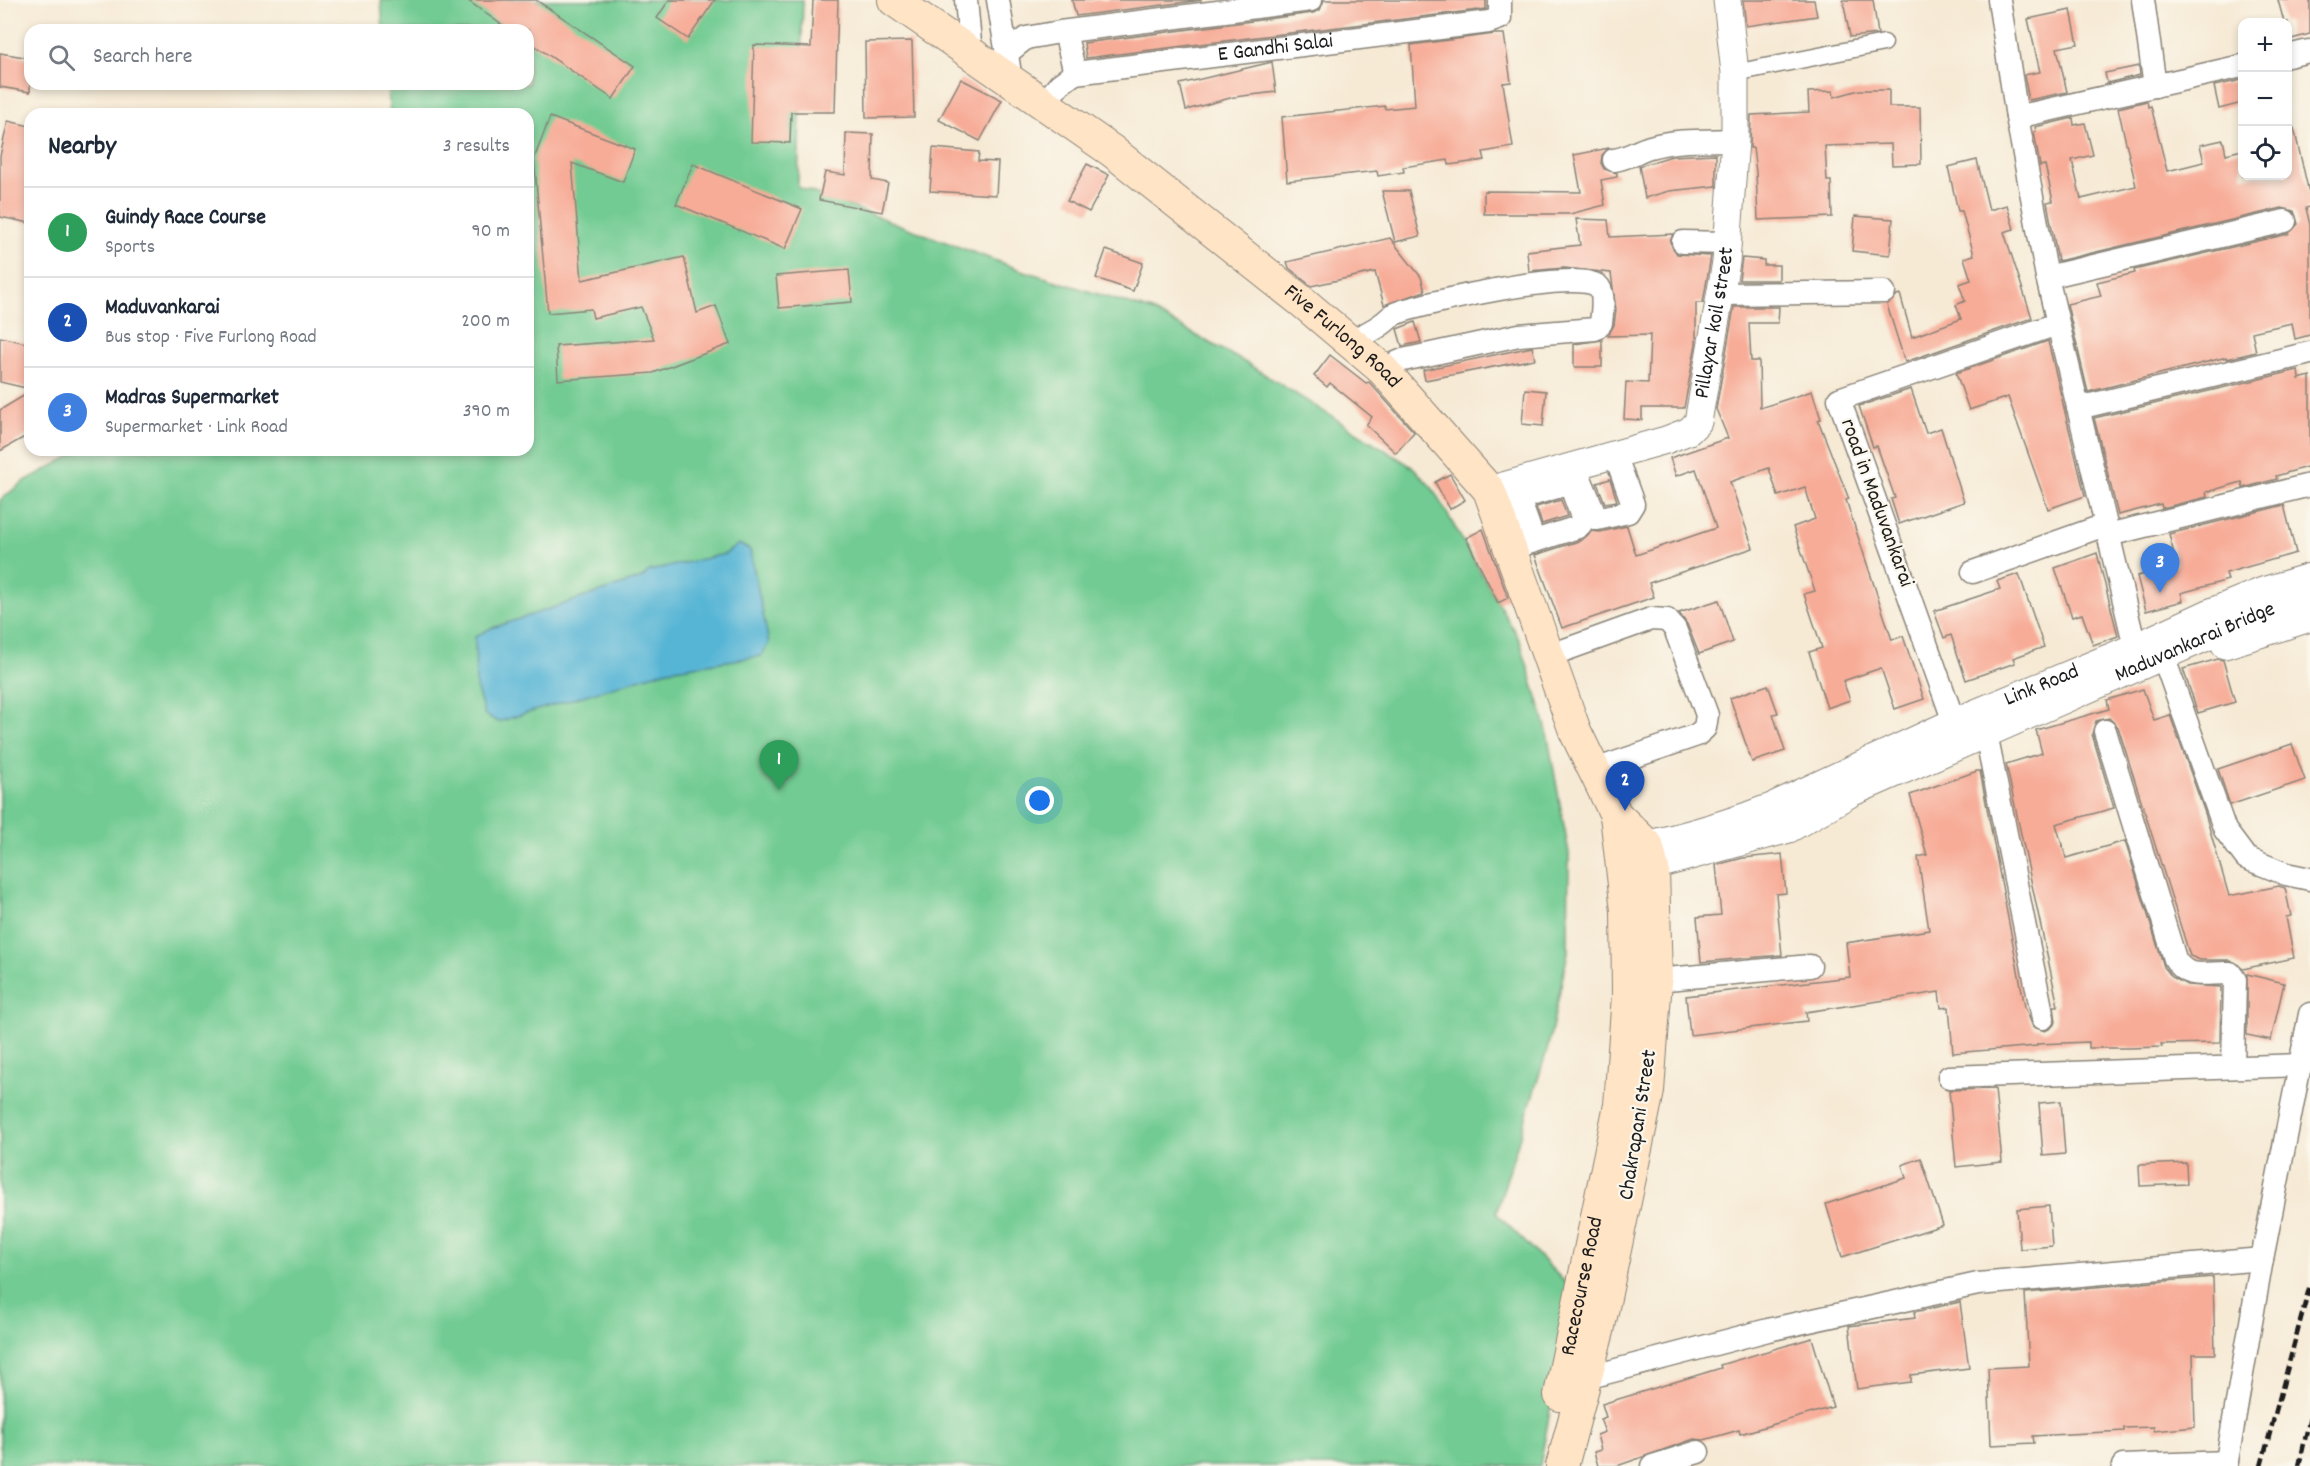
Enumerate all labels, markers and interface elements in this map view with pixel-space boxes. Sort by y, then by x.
map controls [2238,18,2292,180]
button: + [2238,18,2292,72]
search box [24,24,534,90]
street label: E Gandhi Salai [1216,26,1335,71]
icon: search [45,41,78,74]
text: Search here [93,42,192,73]
button: − [2238,72,2292,126]
button: locate [2238,126,2292,180]
text: Nearby [48,129,116,166]
text: 3 results [443,133,510,161]
text: Guindy Race Course [105,203,266,234]
text: 1 [65,218,70,246]
text: 90 m [472,218,510,246]
text: Sports [105,234,155,262]
street label: Pillayar koil street [1687,246,1743,401]
street label: Five Furlong Road [1277,277,1408,396]
text: Maduvankarai [105,293,220,324]
text: 2 [63,308,72,336]
text: 200 m [461,308,510,336]
text: Bus stop · Five Furlong Road [105,324,317,352]
text: Madras Supermarket [105,383,279,414]
text: 3 [63,398,72,426]
text: 390 m [463,398,510,426]
text: Supermarket · Link Road [105,414,288,442]
street label: road in Maduvankarai [1831,414,1921,592]
pin: 3 [2140,544,2180,593]
street label: Maduvankarai Bridge [2110,594,2279,691]
street label: Link Road [2000,656,2084,715]
pin: 1 [760,740,798,790]
pin: 2 [1606,762,1644,811]
your location [1025,786,1054,815]
street label: Chakrapani Street [1612,1048,1666,1202]
street label: Racecourse Road [1553,1214,1612,1359]

